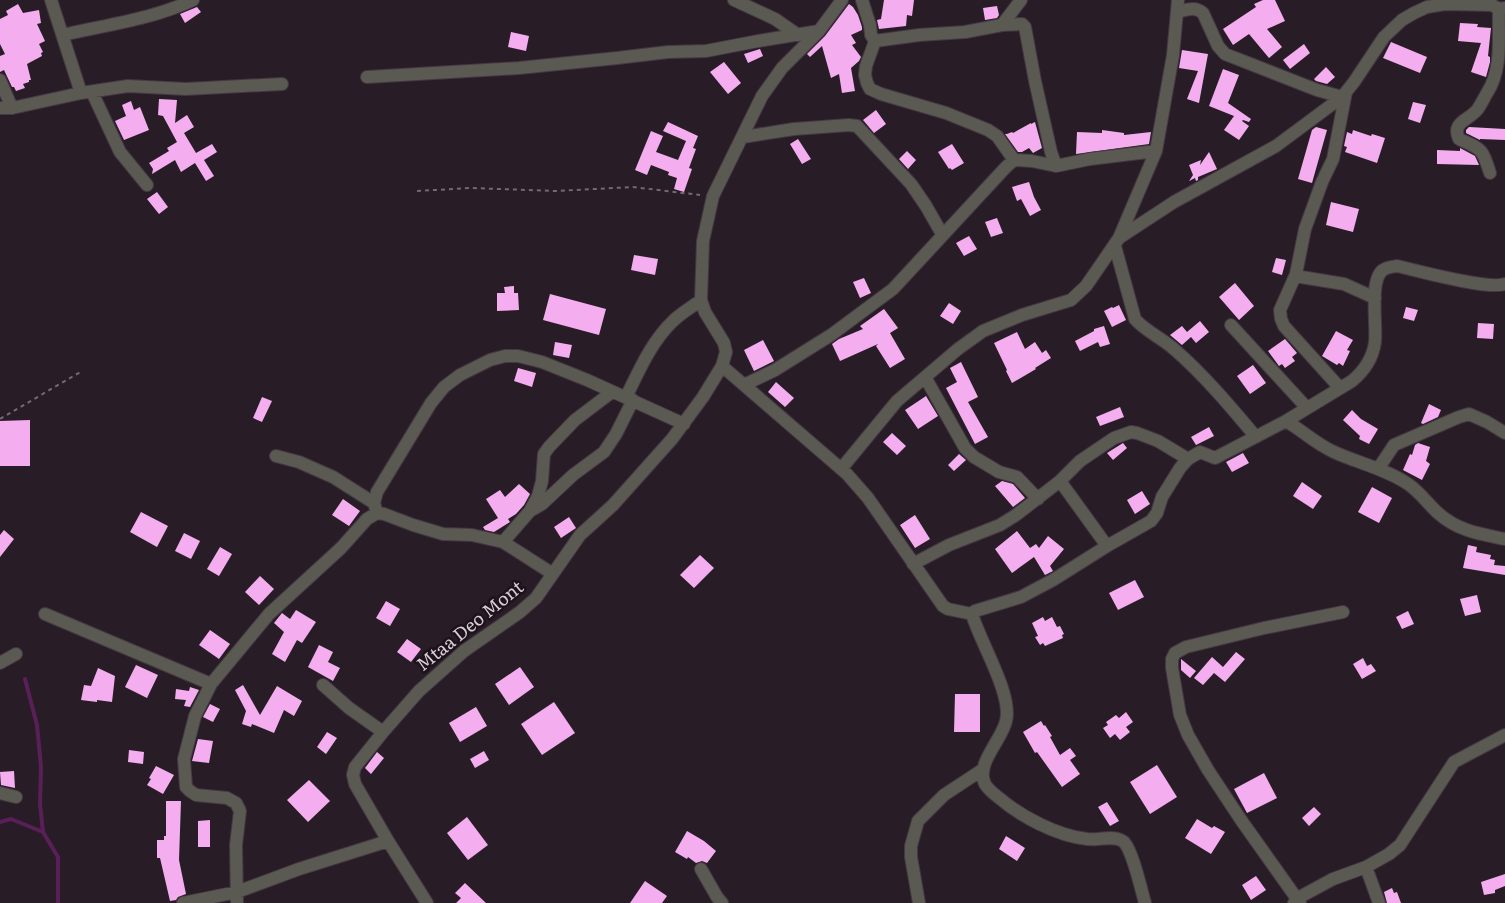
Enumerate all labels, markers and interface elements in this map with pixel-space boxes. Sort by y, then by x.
street label: Mtaa Deo Mont [409,573,529,677]

